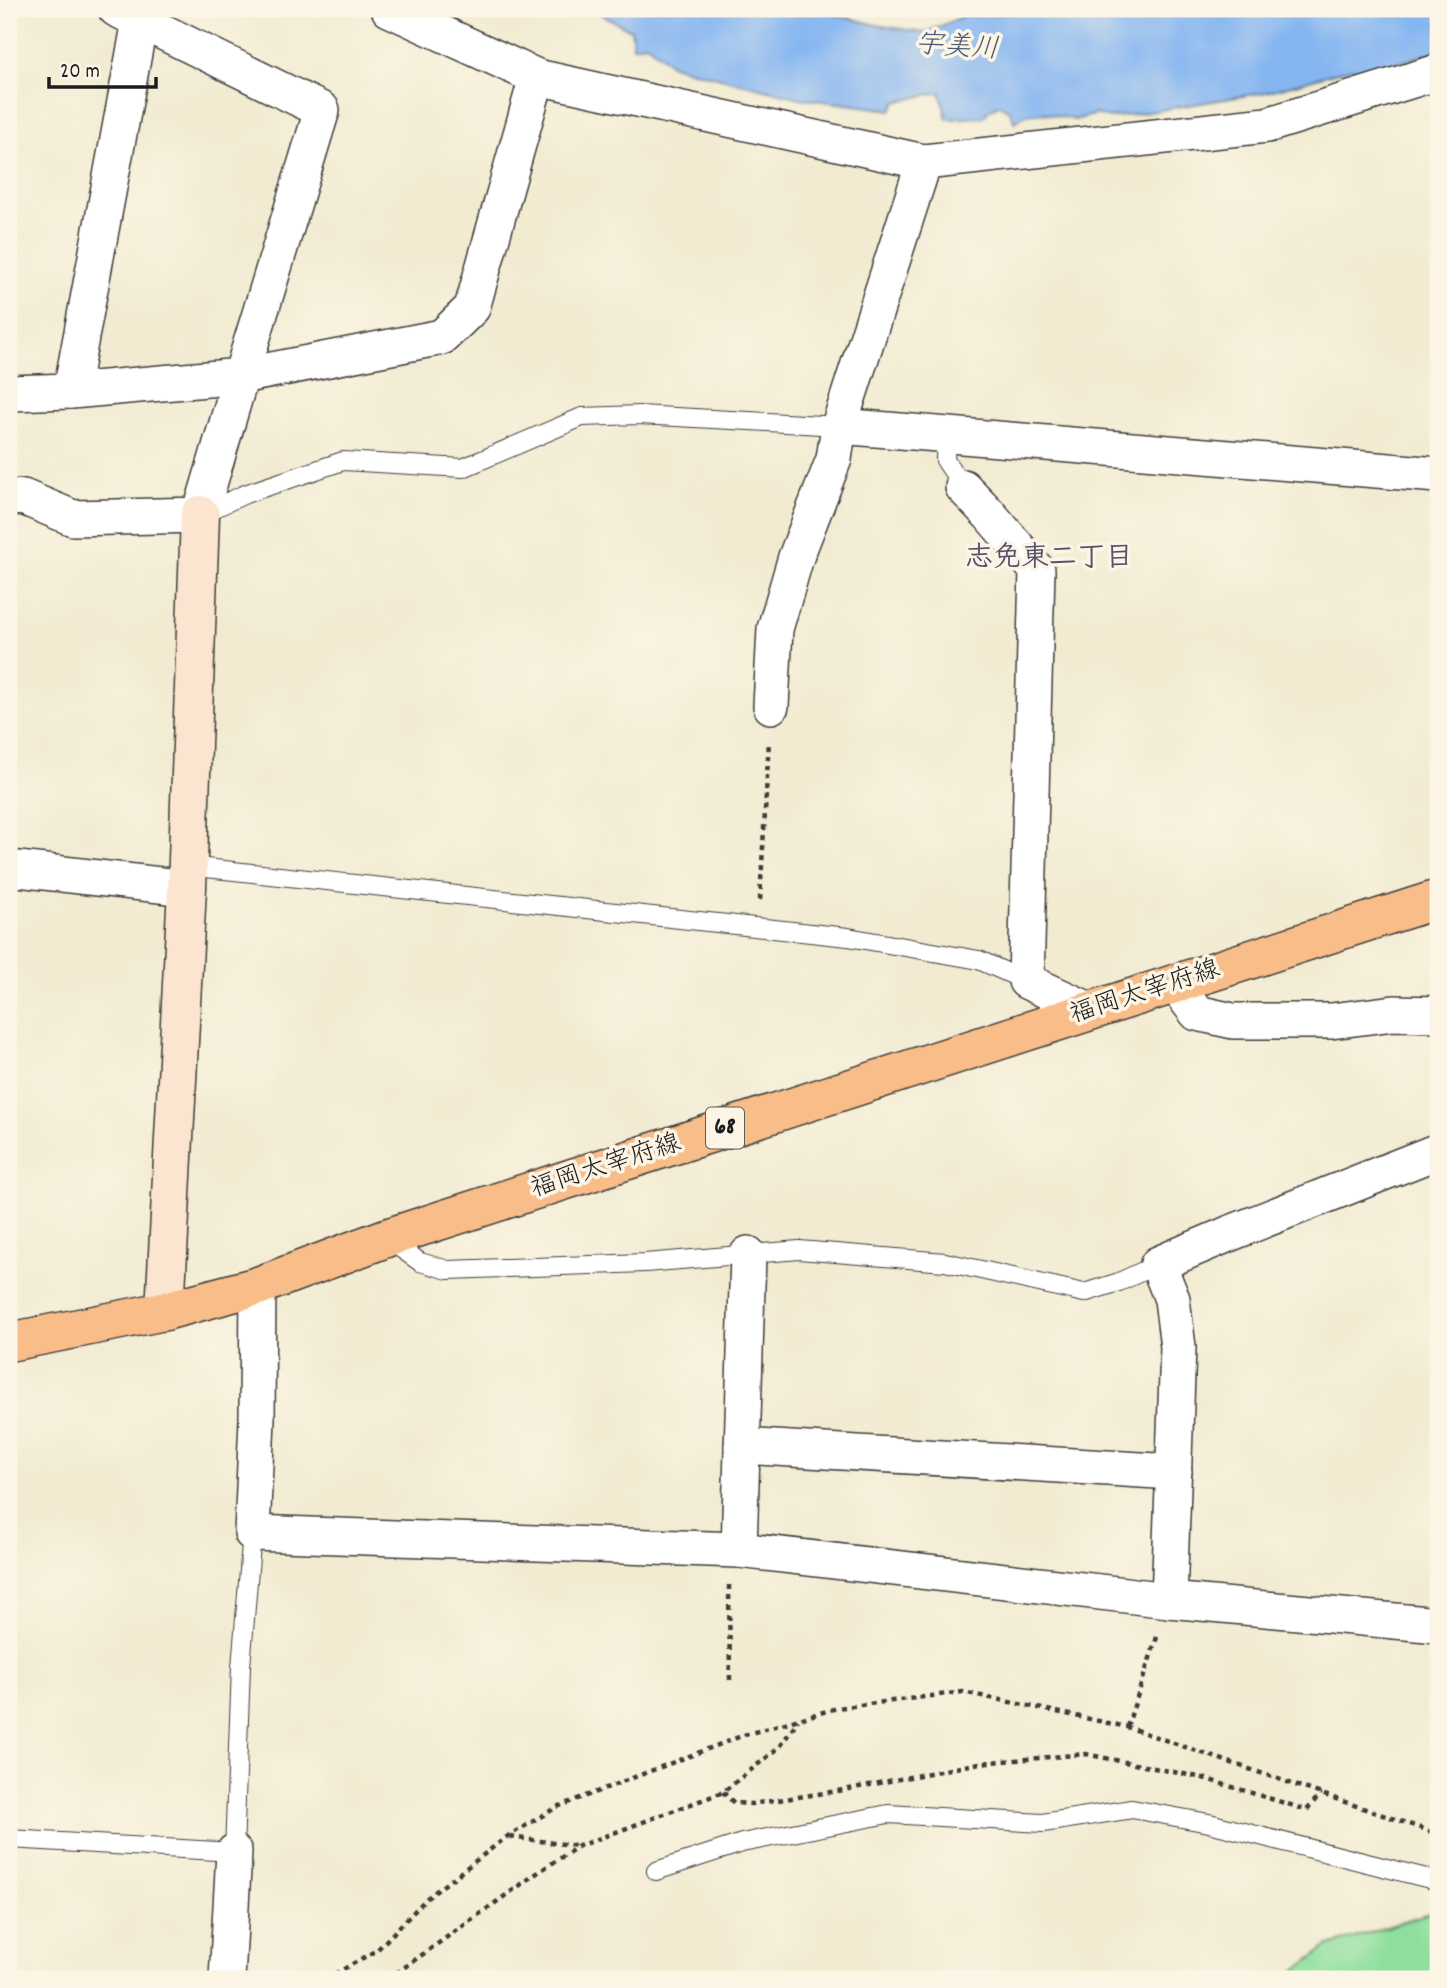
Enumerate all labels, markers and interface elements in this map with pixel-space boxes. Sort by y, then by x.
water label: 宇美川 [914,26,1000,72]
scale bar [49,46,156,90]
text: 20 m [60,58,100,88]
district label: 志免東二丁目 [965,540,1133,580]
street label: 福岡太宰府線 [1065,951,1225,1035]
road number: 68 [706,1108,744,1148]
street label: 福岡太宰府線 [526,1125,686,1209]

